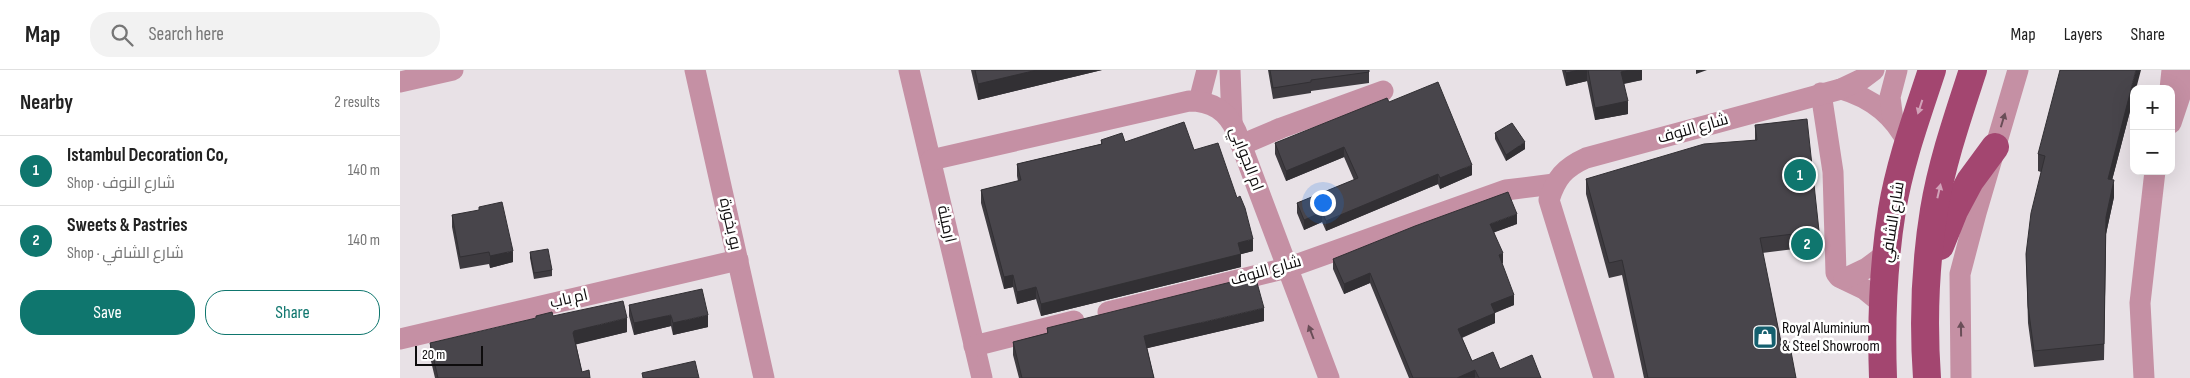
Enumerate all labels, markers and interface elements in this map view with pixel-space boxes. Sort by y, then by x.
search box [90,12,440,57]
text: Map [25,20,60,49]
icon: search [108,21,136,49]
text: Search here [148,23,224,46]
text: Map [2011,24,2036,45]
text: Layers [2064,24,2103,45]
text: Share [2131,24,2165,45]
map controls [2130,85,2175,175]
button: + [2130,85,2175,130]
text: Nearby [20,90,73,115]
text: 2 results [334,93,380,112]
one-way arrow [1916,100,1924,115]
street label: شارع النوف [1655,110,1731,149]
one-way arrow [2000,113,2008,128]
street label: ام الجوابي [1222,124,1267,195]
button: − [2130,130,2175,175]
text: Istambul Decoration Co, [67,144,228,167]
pin: 1 [1784,156,1816,194]
text: 1 [33,161,39,180]
text: 140 m [348,161,380,180]
text: Shop · شارع النوف [67,174,175,193]
street label: شارع الشافي [1877,180,1912,264]
one-way arrow [1935,184,1943,199]
your location [1310,190,1336,216]
street label: بو بخورة [715,196,745,252]
street label: ارميلة [933,204,959,244]
text: Sweets & Pastries [67,214,188,237]
pin: 2 [1791,225,1823,263]
text: 2 [32,231,40,250]
text: 140 m [348,231,380,250]
text: Shop · شارع الشافي [67,244,184,263]
street label: شارع النوف [1228,252,1304,291]
street label: ام باب [548,285,590,314]
button: Save [20,290,195,335]
button: Share [205,290,380,335]
place label: Royal Aluminium & Steel Showroom [1782,319,1880,356]
one-way arrow [1957,321,1965,337]
shop icon: Royal Aluminium & Steel Showroom [1752,324,1778,350]
one-way arrow [1307,325,1315,340]
scale bar [415,343,482,366]
text: 20 m [422,346,445,363]

